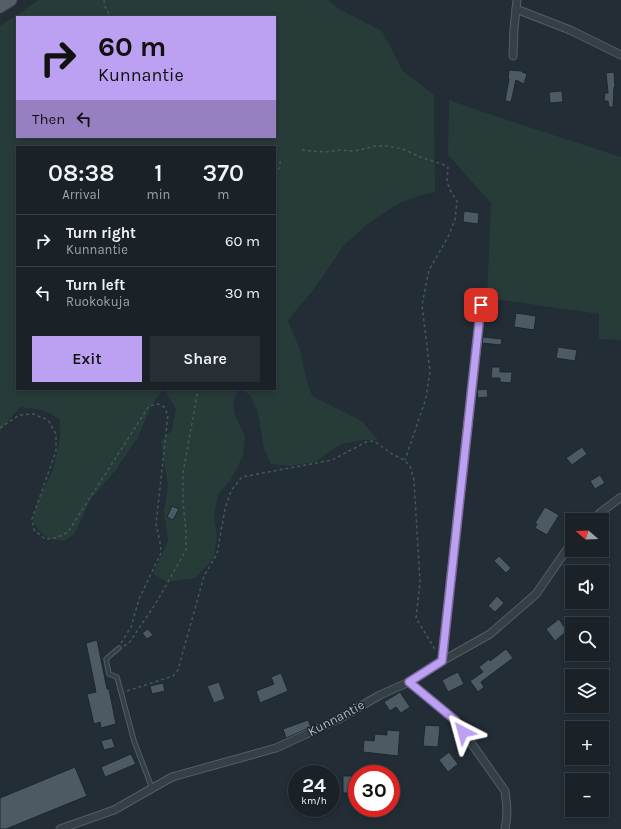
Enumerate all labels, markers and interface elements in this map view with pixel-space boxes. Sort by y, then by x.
text: 60 m [98,30,166,63]
icon: right [32,32,84,84]
text: Kunnantie [98,64,184,86]
icon: left [73,108,95,130]
text: Then [32,110,65,128]
text: 08:38 [48,159,115,187]
text: 1 [154,159,163,187]
text: 370 [203,159,244,187]
text: Arrival [62,187,100,202]
text: min [147,187,170,202]
text: m [217,187,229,202]
text: Turn right [66,224,136,242]
icon: right [32,230,54,252]
text: 60 m [225,232,260,250]
text: Kunnantie [66,242,128,257]
text: Turn left [66,276,125,294]
icon: left [32,282,54,304]
text: 30 m [225,284,260,302]
pin [464,288,498,322]
text: Ruokokuja [66,294,130,309]
icon: arrive [470,294,492,316]
button: Exit [32,336,142,382]
button: Share [150,336,260,382]
north arrow [565,513,609,557]
map controls [565,513,609,817]
button: sound [565,565,609,609]
button: search [565,617,609,661]
button: layers [565,669,609,713]
street label: Kunnantie [305,697,367,739]
position arrow [442,711,484,753]
button: + [565,721,609,765]
speed limit sign: 30 [348,765,400,817]
button: − [565,773,609,817]
text: 24 [302,774,326,797]
text: km/h [301,795,327,807]

